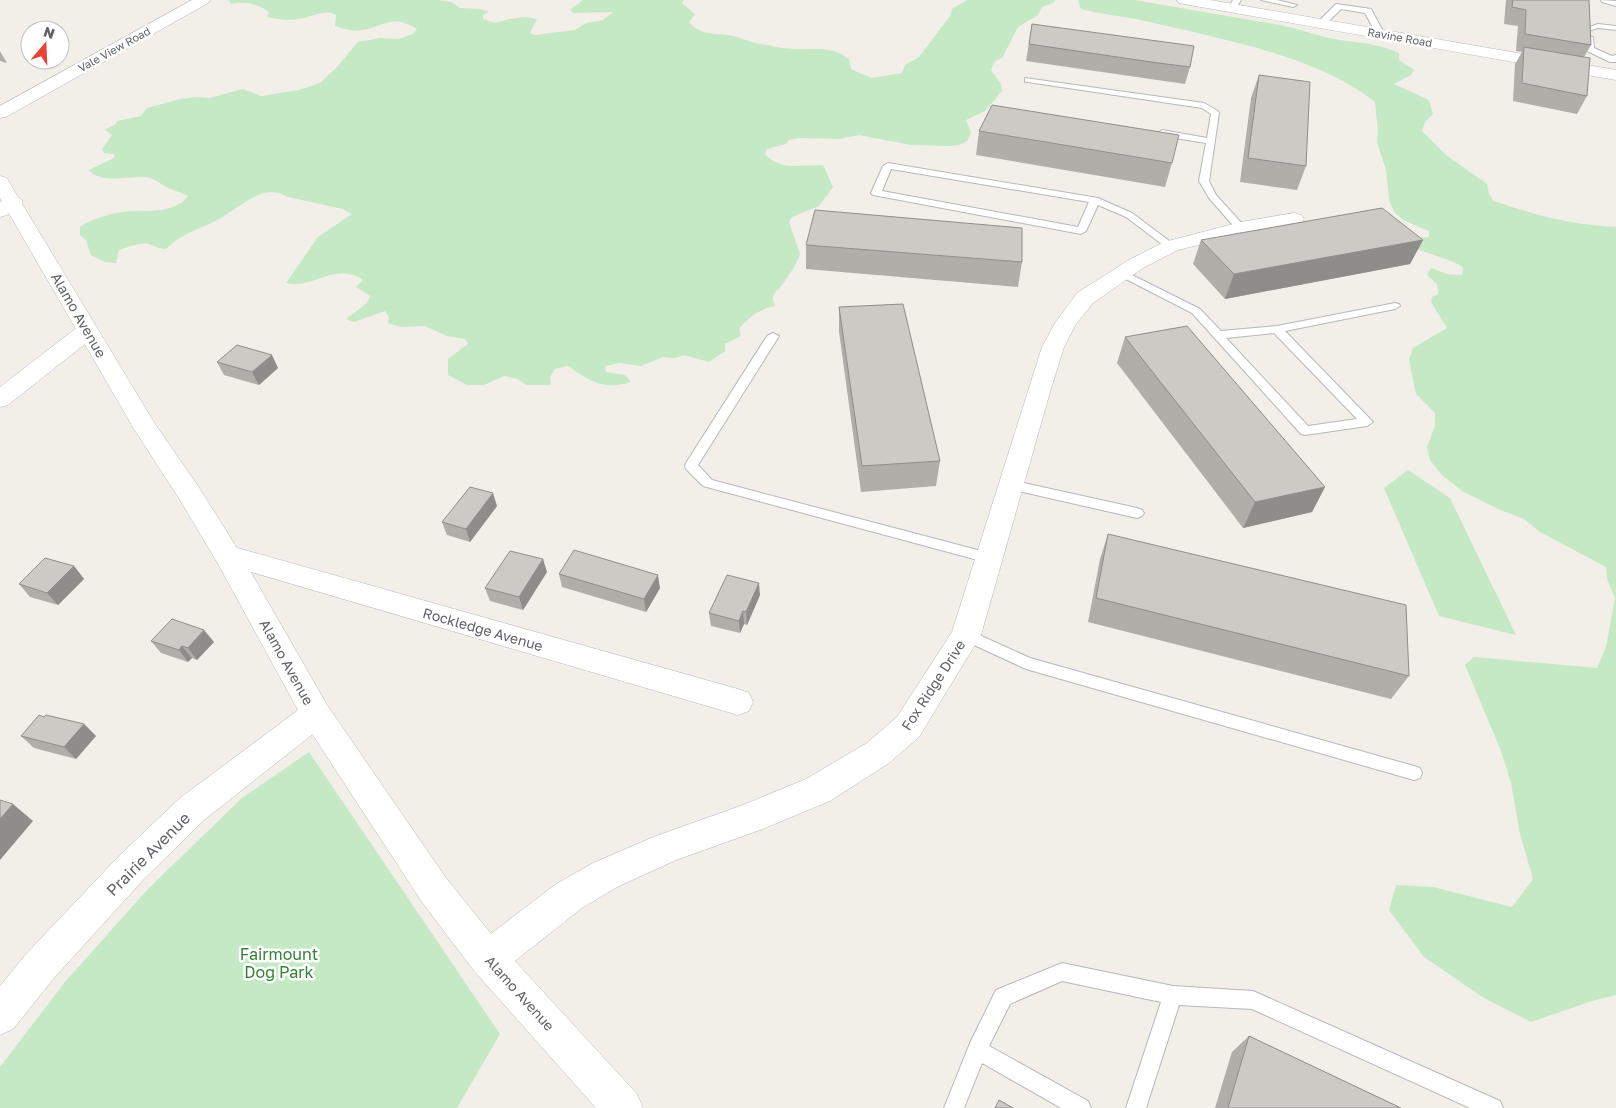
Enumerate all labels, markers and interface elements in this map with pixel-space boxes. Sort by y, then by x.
north arrow [20,20,70,70]
text: N [42,22,57,42]
street label: Vale View Road [76,24,152,74]
street label: Ravine Road [1367,25,1433,49]
street label: Alamo Avenue [48,270,110,360]
street label: Rockledge Avenue [421,604,545,654]
street label: Alamo Avenue [256,616,318,708]
street label: Fox Ridge Drive [897,637,969,733]
street label: Prairie Avenue [102,808,194,900]
park label: Fairmount Dog Park [240,944,318,982]
street label: Alamo Avenue [482,952,558,1034]

